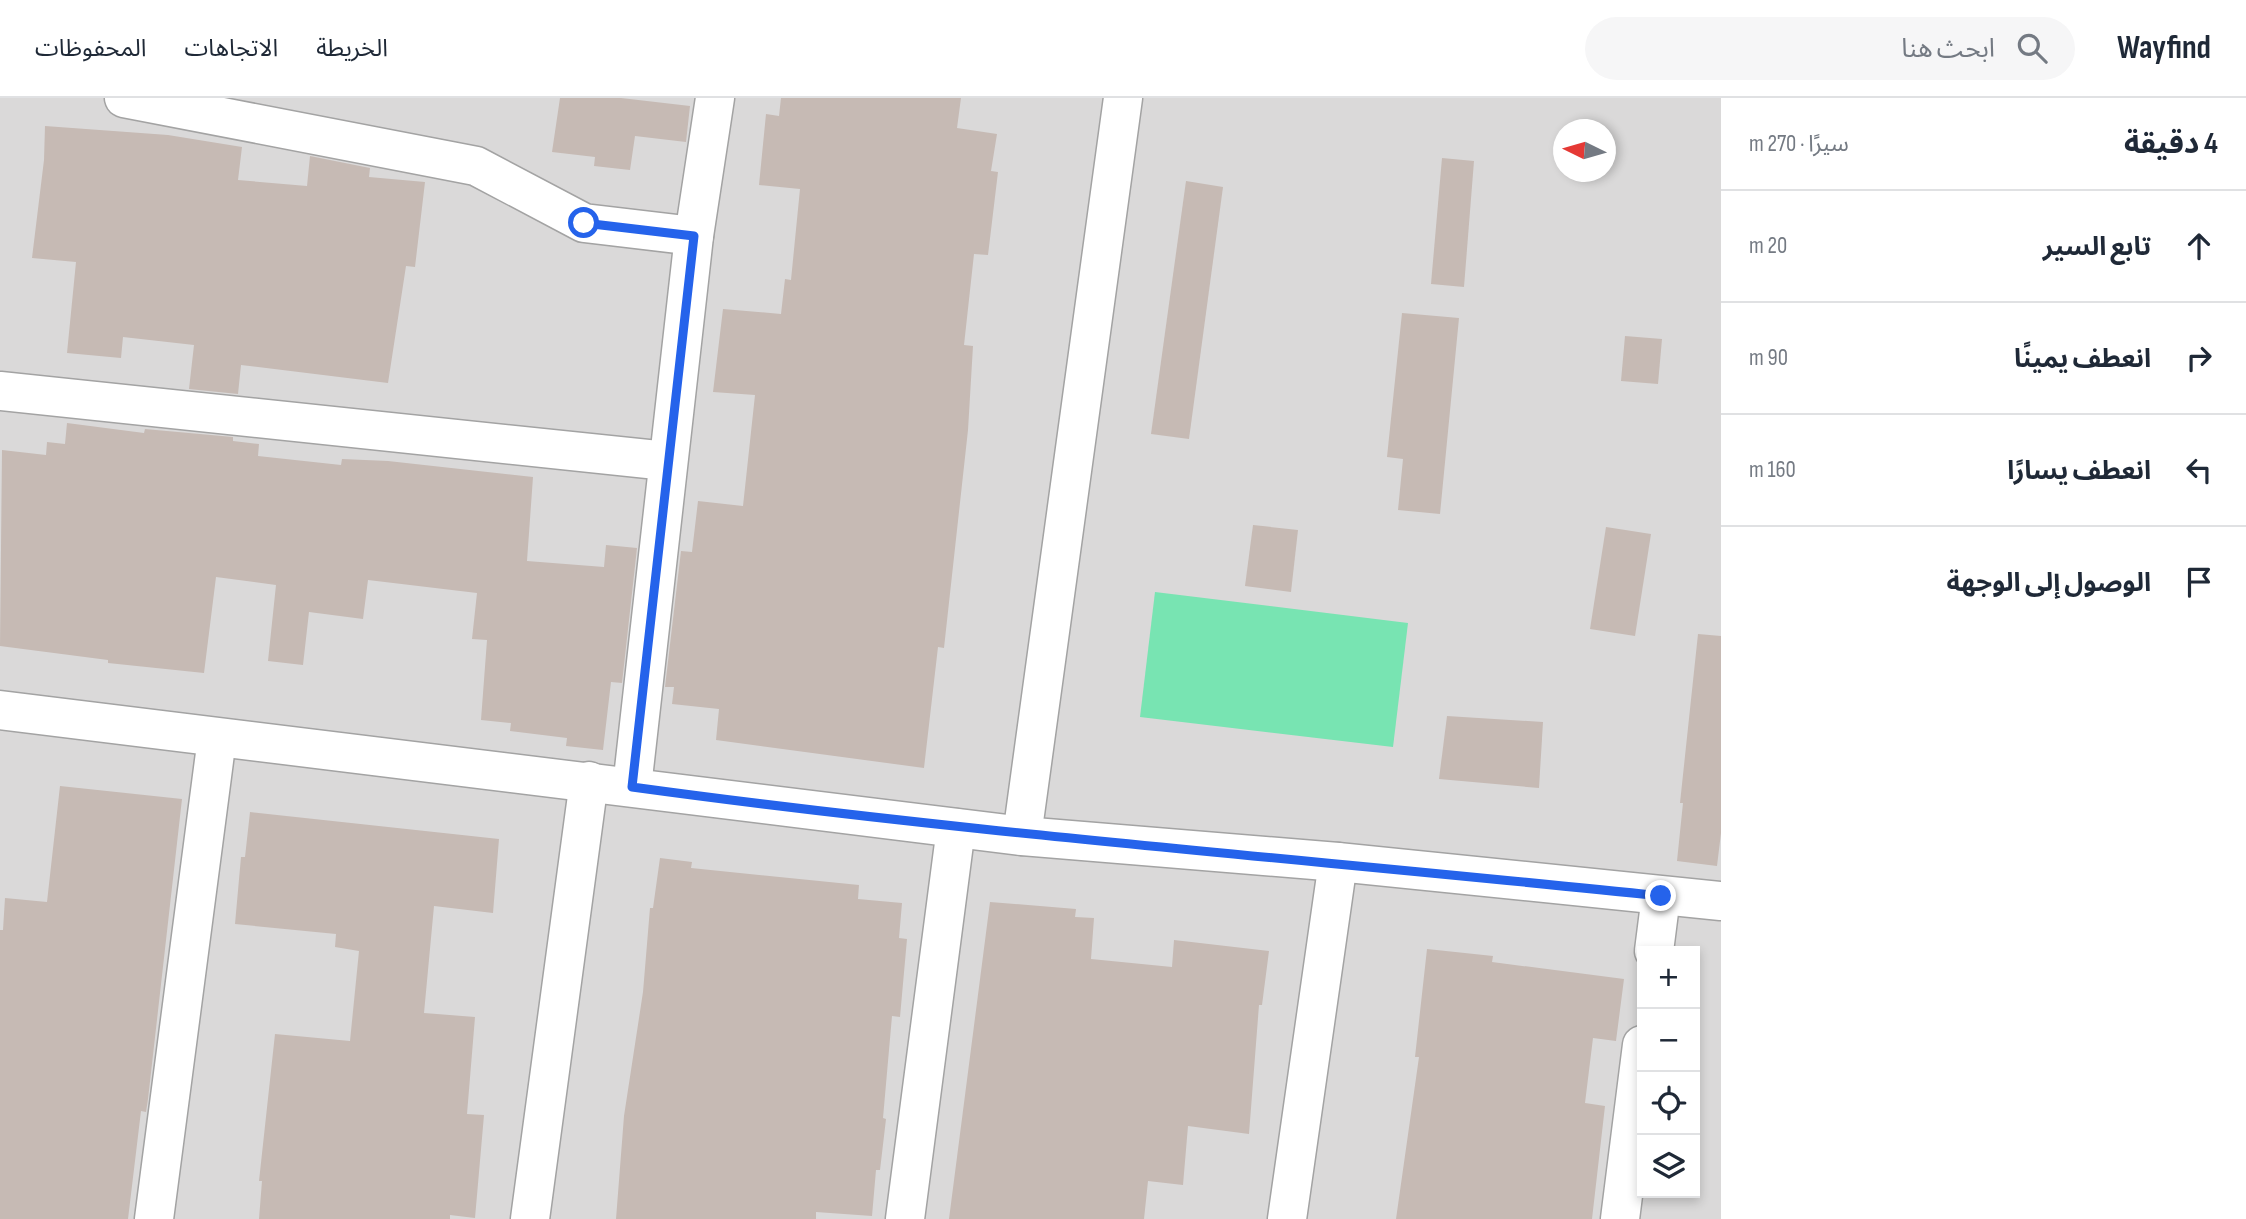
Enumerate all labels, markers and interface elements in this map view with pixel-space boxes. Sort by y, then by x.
search box [1585,17,2075,80]
text: Wayfind [2117,28,2211,68]
icon: search [2013,29,2051,67]
text: المحفوظات [35,34,146,63]
text: الاتجاهات [184,34,278,63]
text: الخريطة [316,34,388,63]
text: ابحث هنا [1901,34,1995,65]
north arrow [1553,119,1616,182]
text: 4 دقيقة [2124,126,2218,162]
text: سيرًا · 270 m [1749,130,1849,158]
route start [568,207,599,238]
icon: ahead [2180,227,2218,265]
text: 20 m [1749,232,1787,260]
text: تابع السير [2043,232,2151,263]
icon: right [2180,339,2218,377]
text: 90 m [1749,344,1788,372]
text: انعطف يمينًا [2014,344,2151,375]
icon: left [2180,451,2218,489]
text: 160 m [1749,456,1796,484]
text: انعطف يسارًا [2007,456,2151,487]
icon: arrive [2180,563,2218,601]
text: الوصول إلى الوجهة [1947,568,2151,599]
route end [1645,880,1676,911]
map controls [1637,946,1700,1198]
button: + [1637,946,1700,1009]
button: − [1637,1009,1700,1072]
button: locate [1637,1072,1700,1135]
button: layers [1637,1135,1700,1198]

